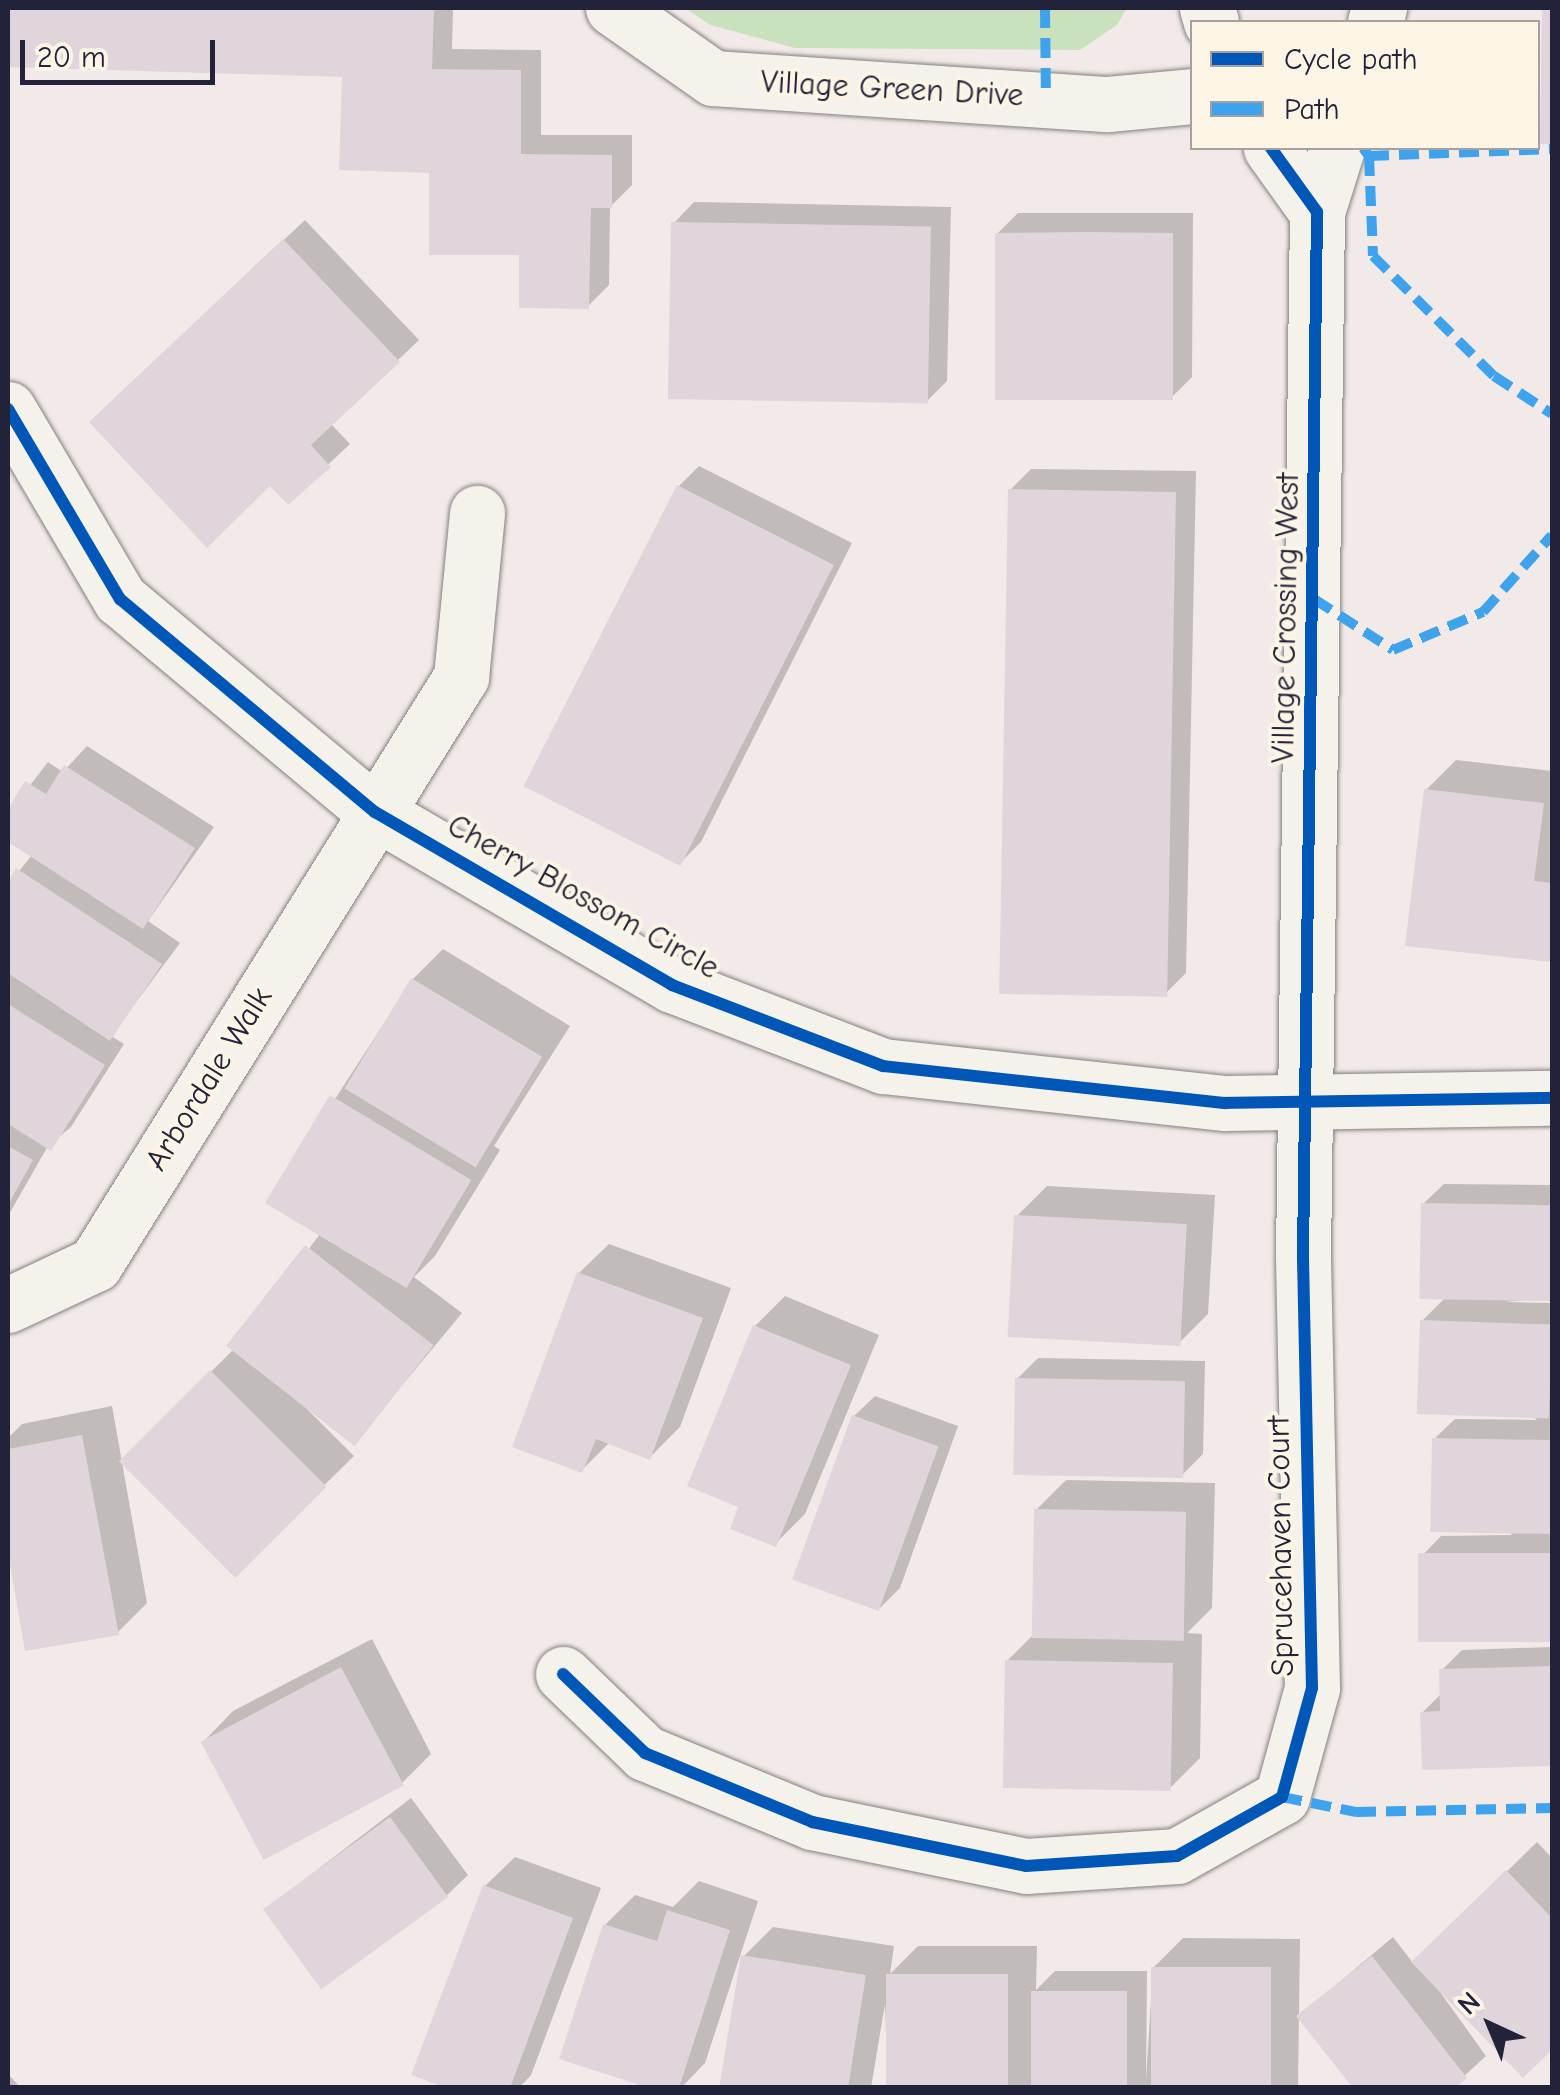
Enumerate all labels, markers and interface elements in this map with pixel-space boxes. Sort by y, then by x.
scale bar [25,20,220,82]
legend [1190,20,1540,150]
text: 20 m [37,40,106,75]
text: Cycle path [1284,42,1418,77]
street label: Village Green Drive [760,63,1024,115]
text: Path [1284,92,1340,127]
street label: Village Crossing West [1264,472,1308,764]
street label: Cherry Blossom Circle [441,806,725,988]
street label: Arbordale Walk [137,980,281,1178]
street label: Sprucehaven Court [1260,1415,1302,1677]
north arrow [1440,1975,1540,2075]
text: N [1451,1986,1487,2021]

